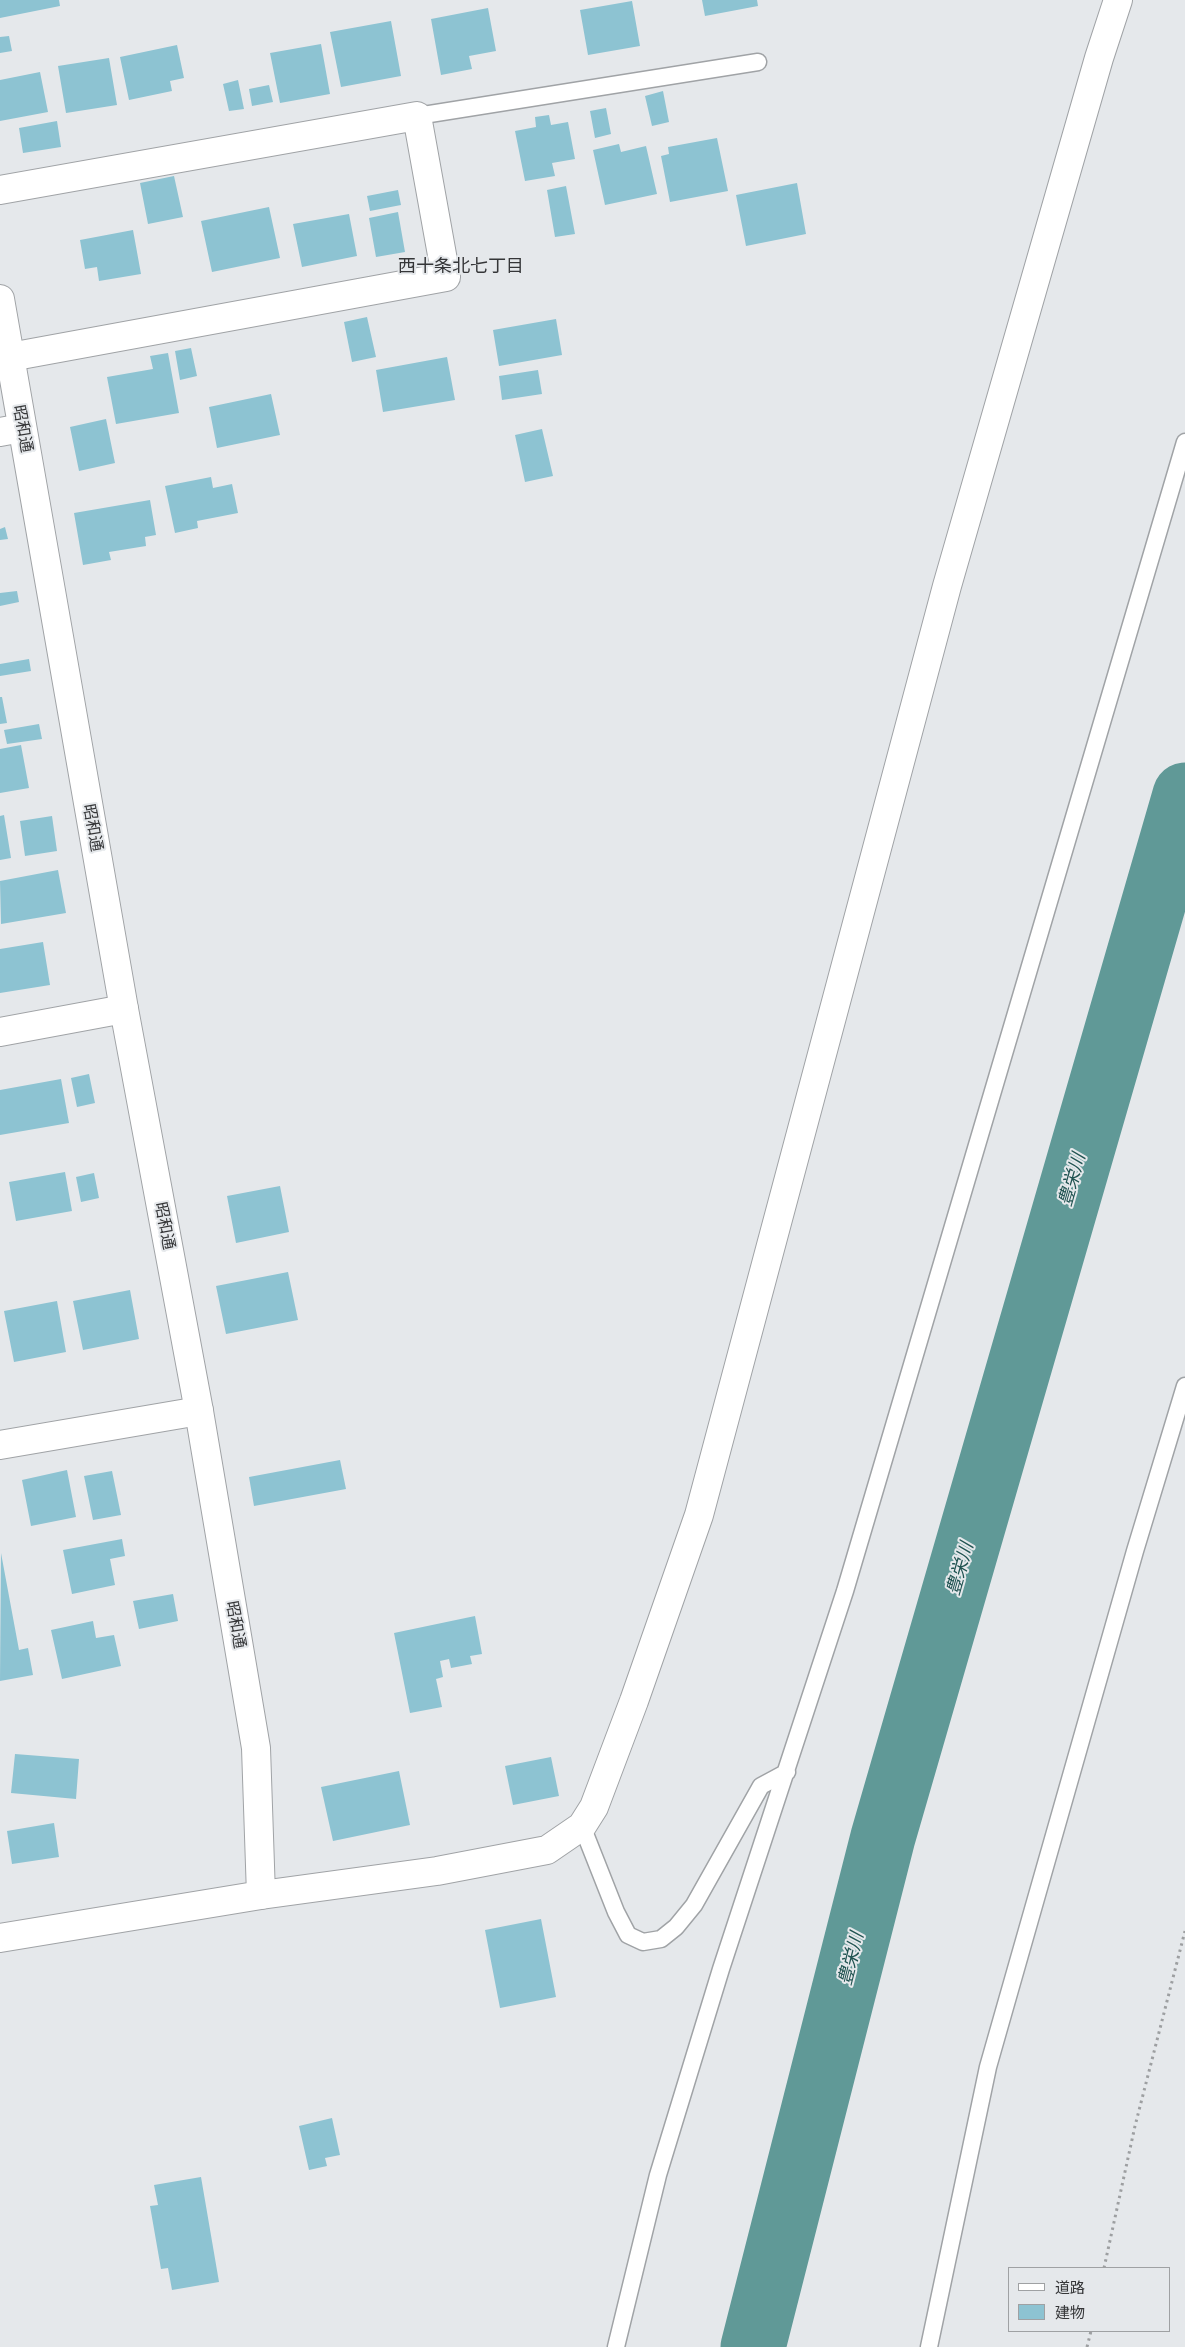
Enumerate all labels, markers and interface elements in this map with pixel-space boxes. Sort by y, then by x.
district label: 西十条北七丁目 [398,256,524,278]
street label: 昭和通 [8,404,36,454]
street label: 昭和通 [78,803,106,853]
water label: 豊栄川 [1055,1151,1091,1209]
street label: 昭和通 [150,1201,178,1251]
water label: 豊栄川 [943,1540,979,1598]
street label: 昭和通 [221,1600,249,1650]
water label: 豊栄川 [835,1930,869,1988]
legend [1008,2267,1170,2332]
text: 道路 [1055,2277,1085,2298]
text: 建物 [1055,2302,1085,2323]

